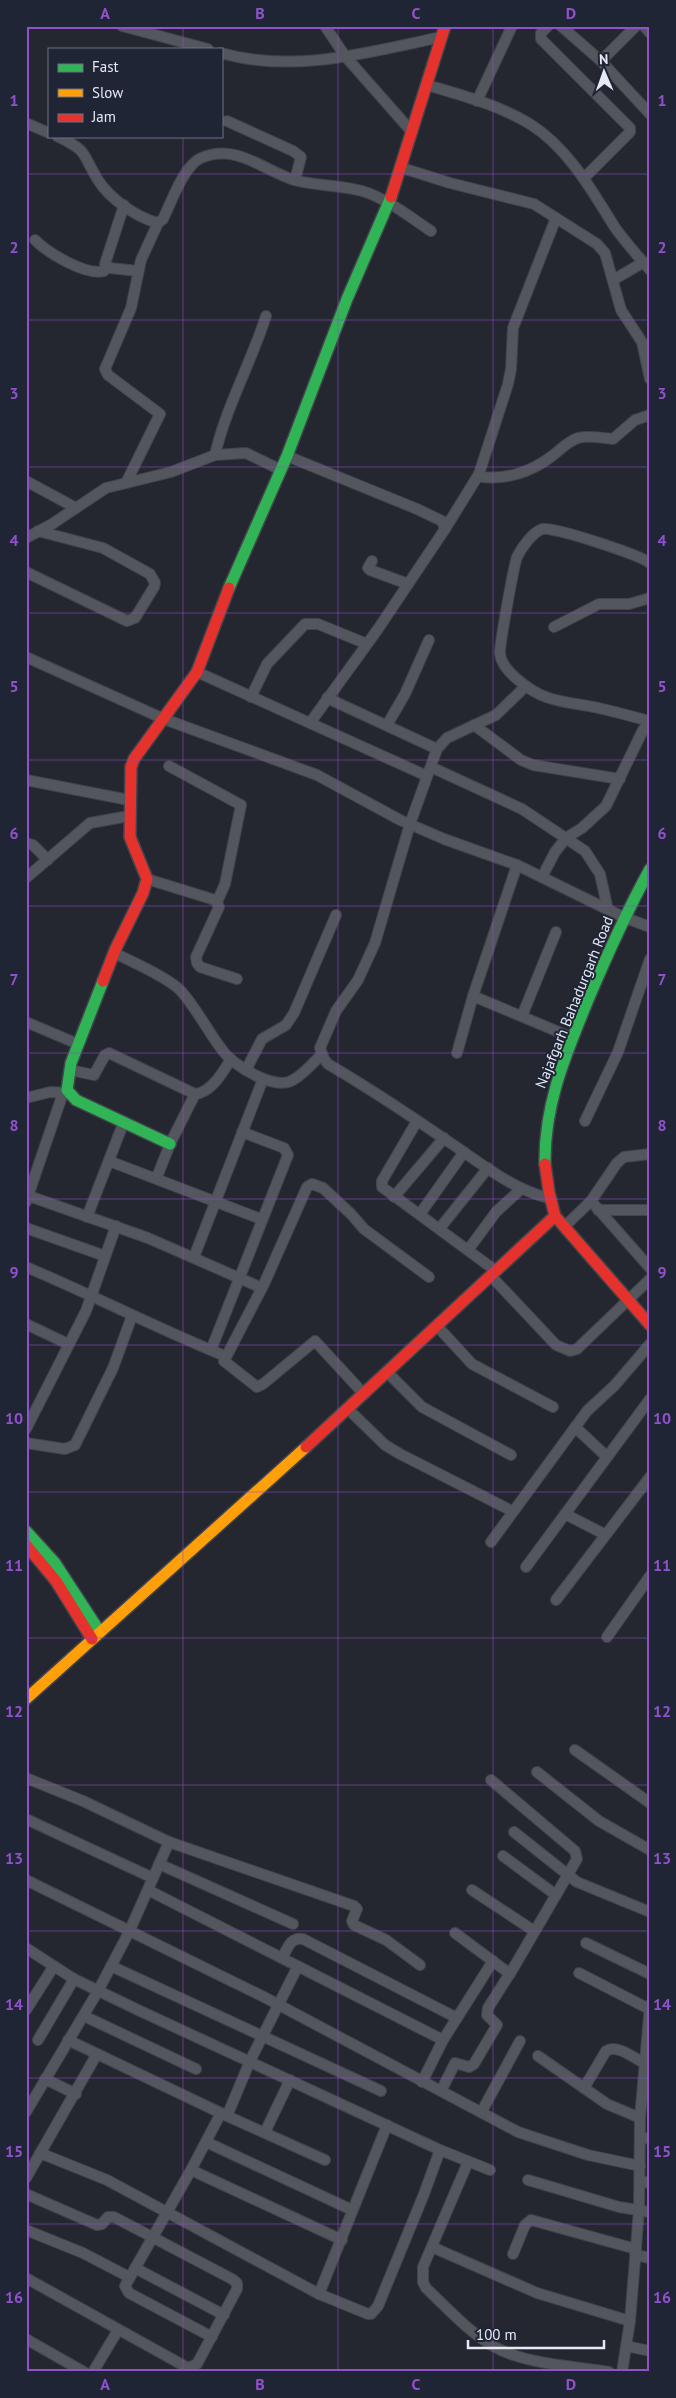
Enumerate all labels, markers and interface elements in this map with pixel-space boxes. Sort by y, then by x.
text: A [100,3,110,23]
text: B [255,3,265,23]
text: C [412,3,421,23]
text: D [566,3,576,23]
legend [48,48,222,138]
north arrow [578,48,628,98]
text: N [599,50,608,68]
text: Fast [92,57,119,76]
text: Slow [92,83,123,102]
text: 1 [9,90,19,110]
text: 1 [657,90,667,110]
text: Jam [91,107,116,126]
text: 2 [9,237,19,257]
text: 2 [657,237,667,257]
text: 3 [9,383,19,403]
text: 3 [657,383,667,403]
text: 4 [9,530,19,550]
text: 4 [657,530,667,550]
text: 5 [9,676,19,696]
text: 5 [657,676,667,696]
text: 6 [9,823,19,843]
text: 6 [657,823,667,843]
street label: Najafgarh Bahadurgarh Road [531,913,617,1091]
text: 7 [9,969,19,989]
text: 7 [657,969,667,989]
text: 8 [9,1115,19,1135]
text: 8 [657,1115,667,1135]
text: 9 [9,1262,19,1282]
text: 9 [657,1262,667,1282]
text: 10 [5,1408,23,1428]
text: 10 [653,1408,671,1428]
text: 11 [5,1555,23,1575]
text: 11 [653,1555,671,1575]
text: 12 [5,1701,23,1721]
text: 12 [653,1701,671,1721]
text: 13 [5,1848,23,1868]
text: 13 [653,1848,671,1868]
text: 14 [5,1994,23,2014]
text: 14 [653,1994,671,2014]
text: 15 [5,2141,23,2161]
text: 15 [653,2141,671,2161]
text: 16 [5,2287,23,2307]
text: 16 [653,2287,671,2307]
scale bar [468,2318,605,2350]
text: 100 m [476,2325,517,2344]
text: A [100,2374,110,2394]
text: B [255,2374,265,2394]
text: C [412,2374,421,2394]
text: D [566,2374,576,2394]

